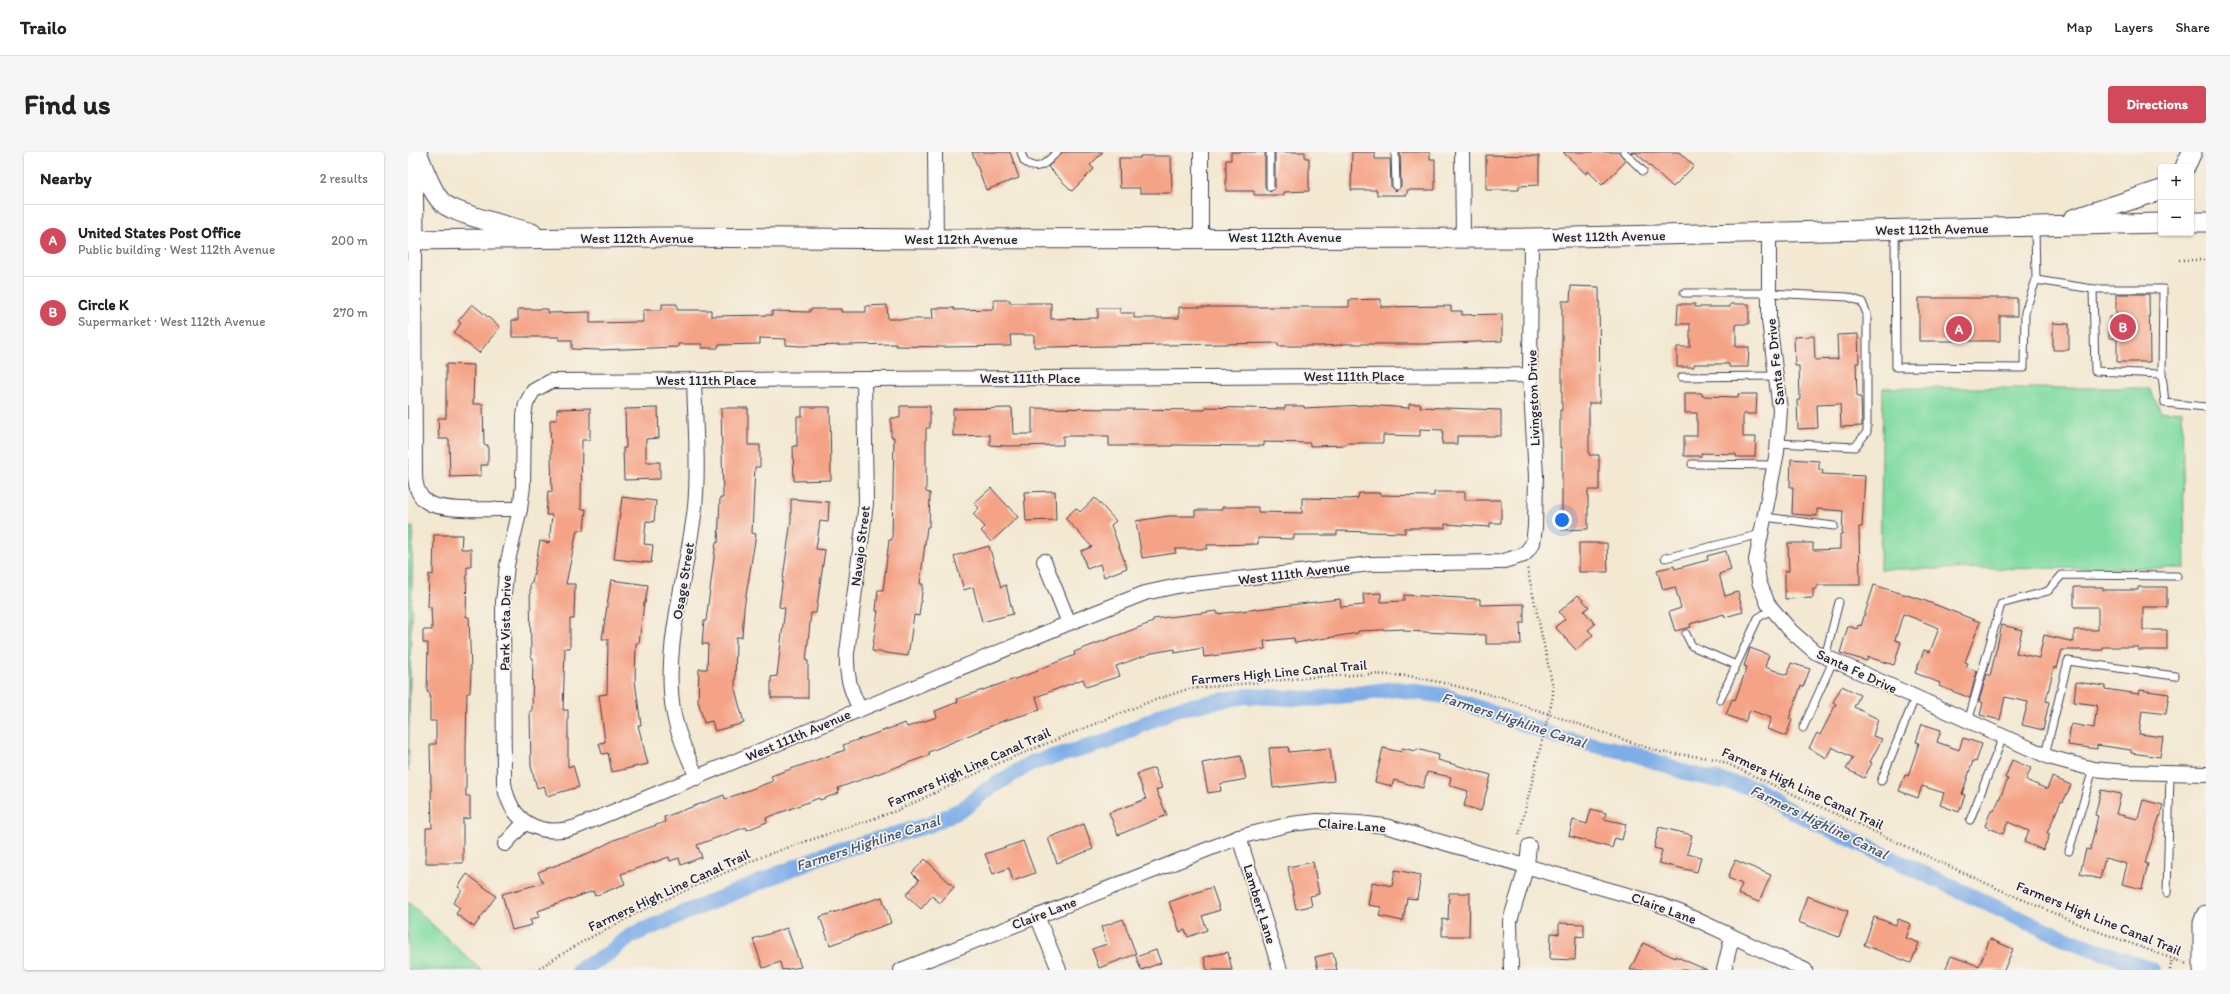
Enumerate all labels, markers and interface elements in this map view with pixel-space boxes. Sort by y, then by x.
text: Trailo [20,16,67,39]
text: Map [2067,19,2092,36]
text: Layers [2114,19,2153,36]
text: Share [2175,19,2210,36]
button: Directions [2108,86,2206,123]
text: Find us [24,87,111,121]
map controls [2158,164,2194,236]
button: + [2158,164,2194,200]
text: Nearby [40,168,92,188]
text: 2 results [320,171,368,186]
button: − [2158,200,2194,236]
street label: West 112th Avenue [1875,220,1989,239]
text: United States Post Office [78,224,241,242]
street label: West 112th Avenue [1552,227,1666,246]
street label: West 112th Avenue [1228,229,1342,246]
street label: West 112th Avenue [580,230,694,247]
street label: West 112th Avenue [904,231,1018,248]
text: A [49,233,57,248]
text: 200 m [331,233,368,248]
text: Public building · West 112th Avenue [78,242,275,257]
text: Circle K [78,296,129,314]
text: B [49,305,57,320]
text: 270 m [333,305,368,320]
pin: B [2110,312,2136,342]
text: Supermarket · West 112th Avenue [78,314,265,329]
pin: A [1946,314,1972,344]
street label: Santa Fe Drive [1762,317,1788,406]
street label: Livingston Drive [1523,349,1544,447]
street label: West 111th Place [1304,368,1405,385]
street label: West 111th Place [980,370,1081,387]
street label: West 111th Place [656,372,757,389]
street label: Navajo Street [847,505,874,587]
your location [1552,510,1572,530]
street label: Osage Street [669,541,698,621]
street label: West 111th Avenue [1237,558,1351,589]
street label: Park Vista Drive [496,575,515,671]
street label: Santa Fe Drive [1814,645,1900,698]
street label: Farmers High Line Canal Trail [1190,656,1368,689]
water label: Farmers Highline Canal [1440,688,1590,752]
street label: West 111th Avenue [743,706,854,765]
street label: Farmers High Line Canal Trail [885,724,1053,811]
street label: Farmers High Line Canal Trail [1719,743,1886,834]
water label: Farmers Highline Canal [1747,781,1892,864]
water label: Farmers Highline Canal [794,811,944,875]
street label: Claire Lane [1317,815,1387,836]
street label: Farmers High Line Canal Trail [586,845,753,935]
street label: Lambert Lane [1239,862,1280,946]
street label: Farmers High Line Canal Trail [2014,877,2184,959]
street label: Claire Lane [1629,889,1699,928]
street label: Claire Lane [1009,893,1079,934]

